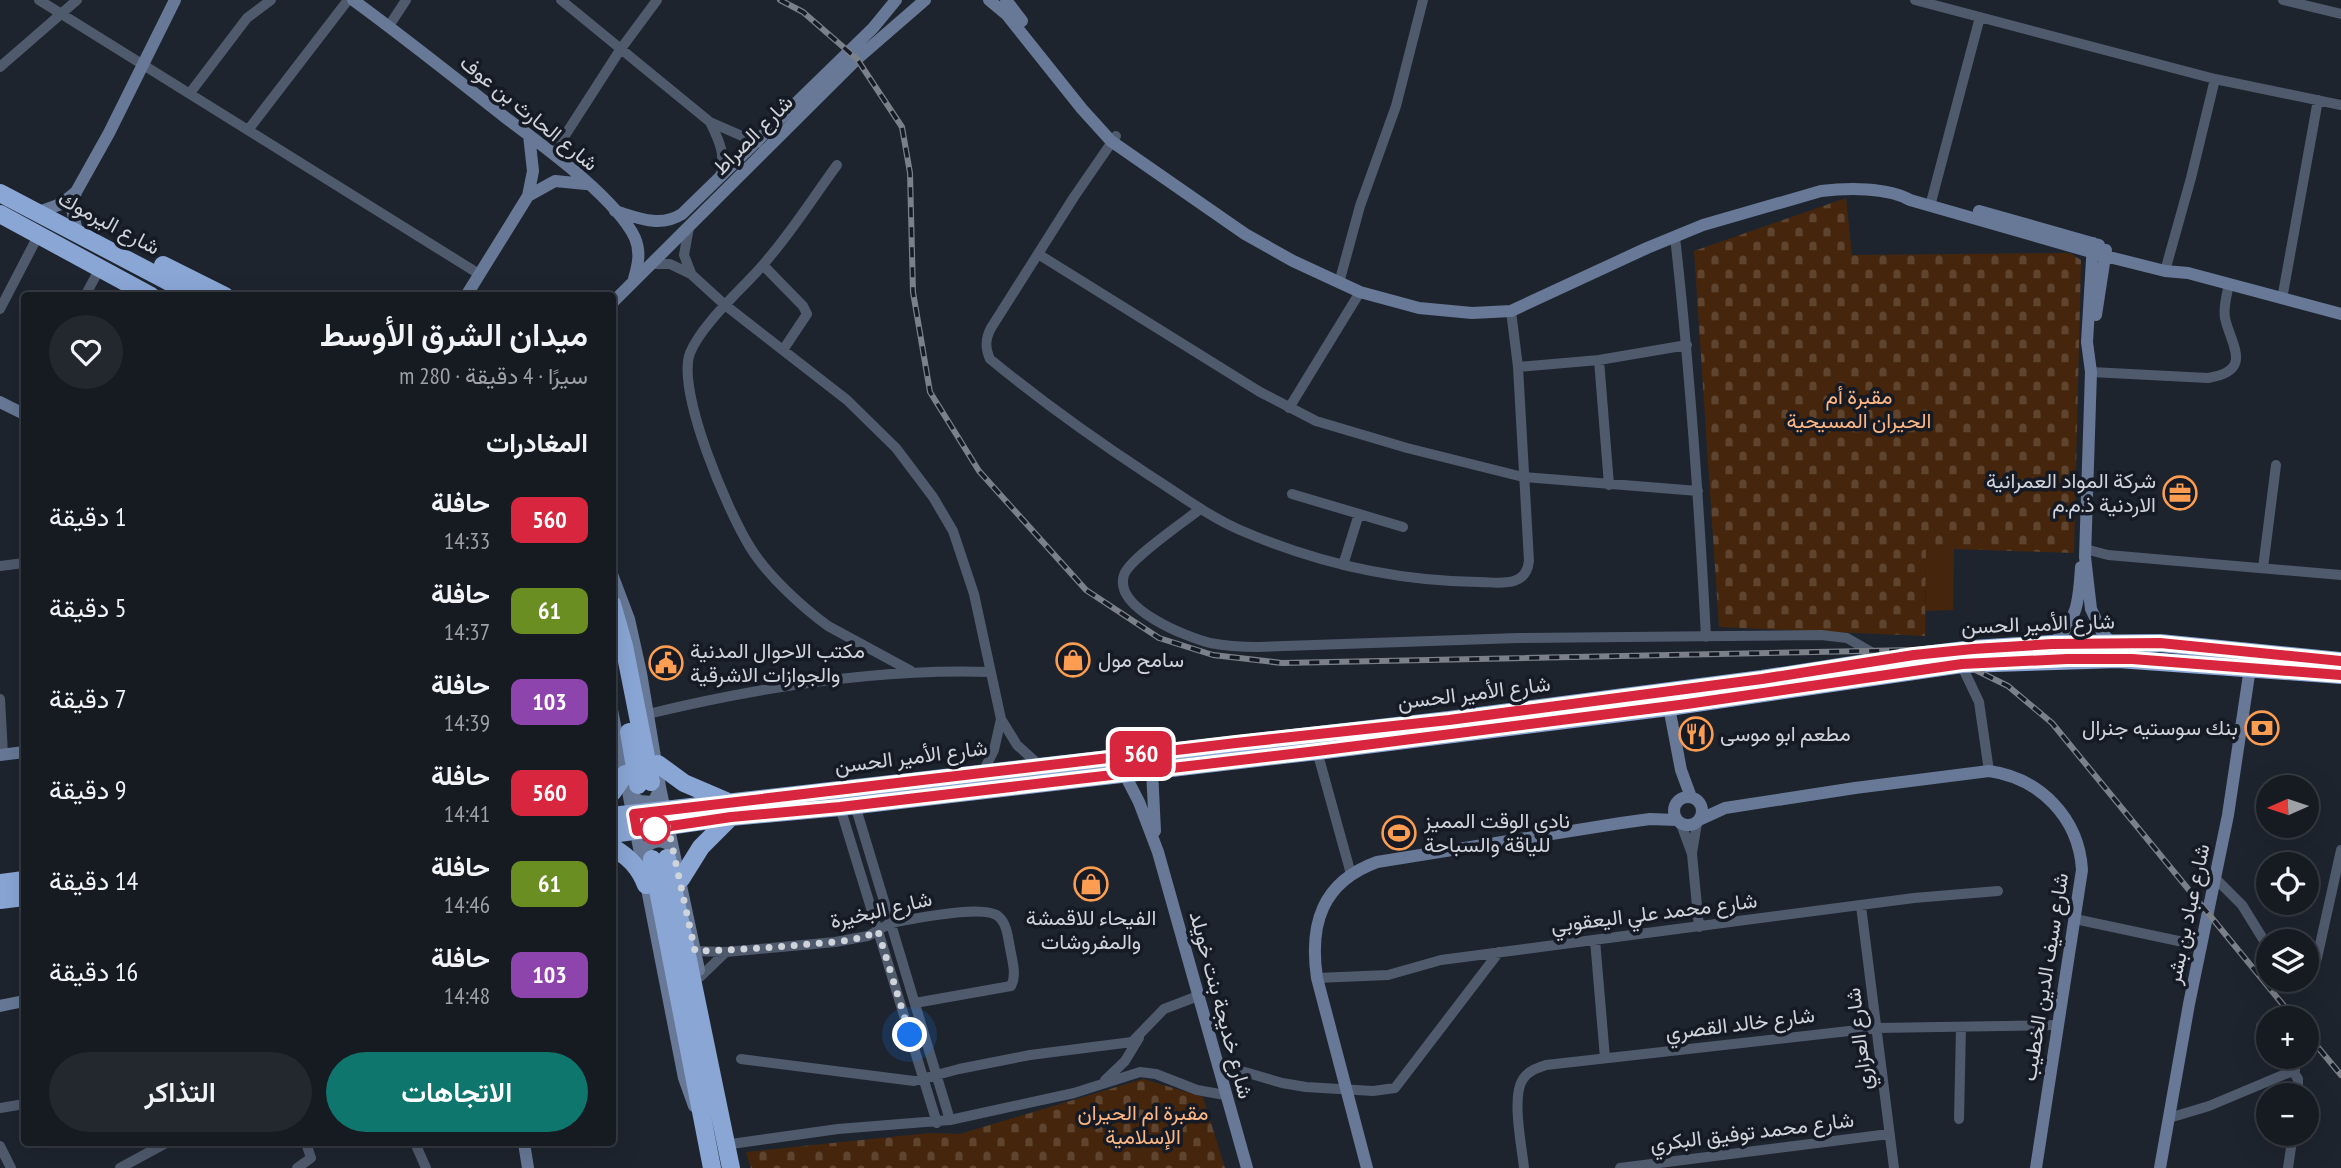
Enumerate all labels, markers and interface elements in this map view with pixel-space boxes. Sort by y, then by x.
street label: شارع الحارث بن عوف [454,49,604,177]
street label: شارع الصراط [707,89,799,181]
street label: شارع اليرموك [53,184,165,262]
text: ميدان الشرق الأوسط [320,312,588,355]
button: heart [49,315,123,389]
text: سيرًا · 4 دقيقة · 280 m [399,361,588,390]
park label: مقبرة أم الحيران المسيحية [1787,383,1931,434]
text: المغادرات [486,426,588,459]
place label: شركة المواد العمرانية الاردنية ذ.م.م [1986,467,2156,519]
office icon: شركة المواد العمرانية الاردنية ذ.م.م [2161,474,2199,512]
text: حافلة [431,486,490,519]
text: 1 دقيقة [49,500,126,533]
text: 560 [532,504,567,535]
text: 14:33 [444,526,490,555]
text: حافلة [431,577,490,610]
text: 5 دقيقة [49,591,126,624]
text: 61 [538,595,561,626]
street label: شارع الأمير الحسن [1961,607,2115,641]
text: 14:37 [444,617,490,646]
place label: مكتب الاحوال المدنية والجوازات الاشرقية [690,637,865,688]
shop icon: سامح مول [1054,641,1092,679]
public building icon: مكتب الاحوال المدنية والجوازات الاشرقية [647,644,685,682]
place label: سامح مول [1098,646,1184,674]
text: حافلة [431,668,490,701]
street label: شارع الأمير الحسن [1396,670,1552,716]
text: 7 دقيقة [49,682,126,715]
text: 103 [532,686,567,717]
text: 14:39 [444,708,490,737]
bank icon: بنك سوستيه جنرال [2243,709,2281,747]
place label: بنك سوستيه جنرال [2082,714,2238,741]
restaurant icon: مطعم ابو موسى [1677,715,1715,753]
place label: مطعم ابو موسى [1720,720,1851,748]
line badge: 560 [1101,731,1181,777]
street label: شارع الأمير الحسن [833,734,989,780]
text: 560 [1124,738,1158,769]
text: حافلة [431,759,490,792]
text: 9 دقيقة [49,773,126,806]
north arrow [2256,775,2319,838]
map controls [2256,775,2319,1146]
text: 560 [532,777,567,808]
text: 14:41 [444,799,490,828]
place label: نادي الوقت المميز للياقة والسباحة [1423,807,1570,858]
unlabelled marker [640,814,670,844]
sports icon: نادي الوقت المميز للياقة والسباحة [1380,814,1418,852]
street label: شارع عباد بن بشر [2159,841,2217,988]
text: حافلة [431,850,490,883]
button: locate [2256,852,2319,915]
text: 14 دقيقة [49,864,138,897]
shop icon: الفيحاء للاقمشة والمفروشات [1072,865,1110,903]
text: 61 [538,868,561,899]
street label: شارع سيف الدين الخطيب [2015,871,2075,1083]
street label: شارع البخيرة [827,885,935,935]
street label: شارع محمد علي اليعقوبي [1549,886,1759,943]
text: 14:46 [444,890,490,919]
place label: الفيحاء للاقمشة والمفروشات [1026,904,1156,955]
street label: شارع خديجة بنت خويلد [1182,908,1260,1102]
button: layers [2256,929,2319,992]
text: حافلة [431,941,490,974]
text: 16 دقيقة [49,955,138,988]
text: 103 [532,959,567,990]
text: 14:48 [444,981,490,1010]
street label: شارع العزاري [1839,986,1882,1092]
street label: شارع خالد القصري [1664,1001,1817,1050]
button: + [2256,1006,2319,1069]
your location [892,1017,927,1052]
button: التذاكر [49,1052,312,1132]
button: الاتجاهات [326,1052,588,1132]
button: − [2256,1083,2319,1146]
park label: مقبرة ام الحيران الإسلامية [1078,1099,1208,1151]
street label: شارع محمد توفيق البكري [1648,1106,1856,1161]

